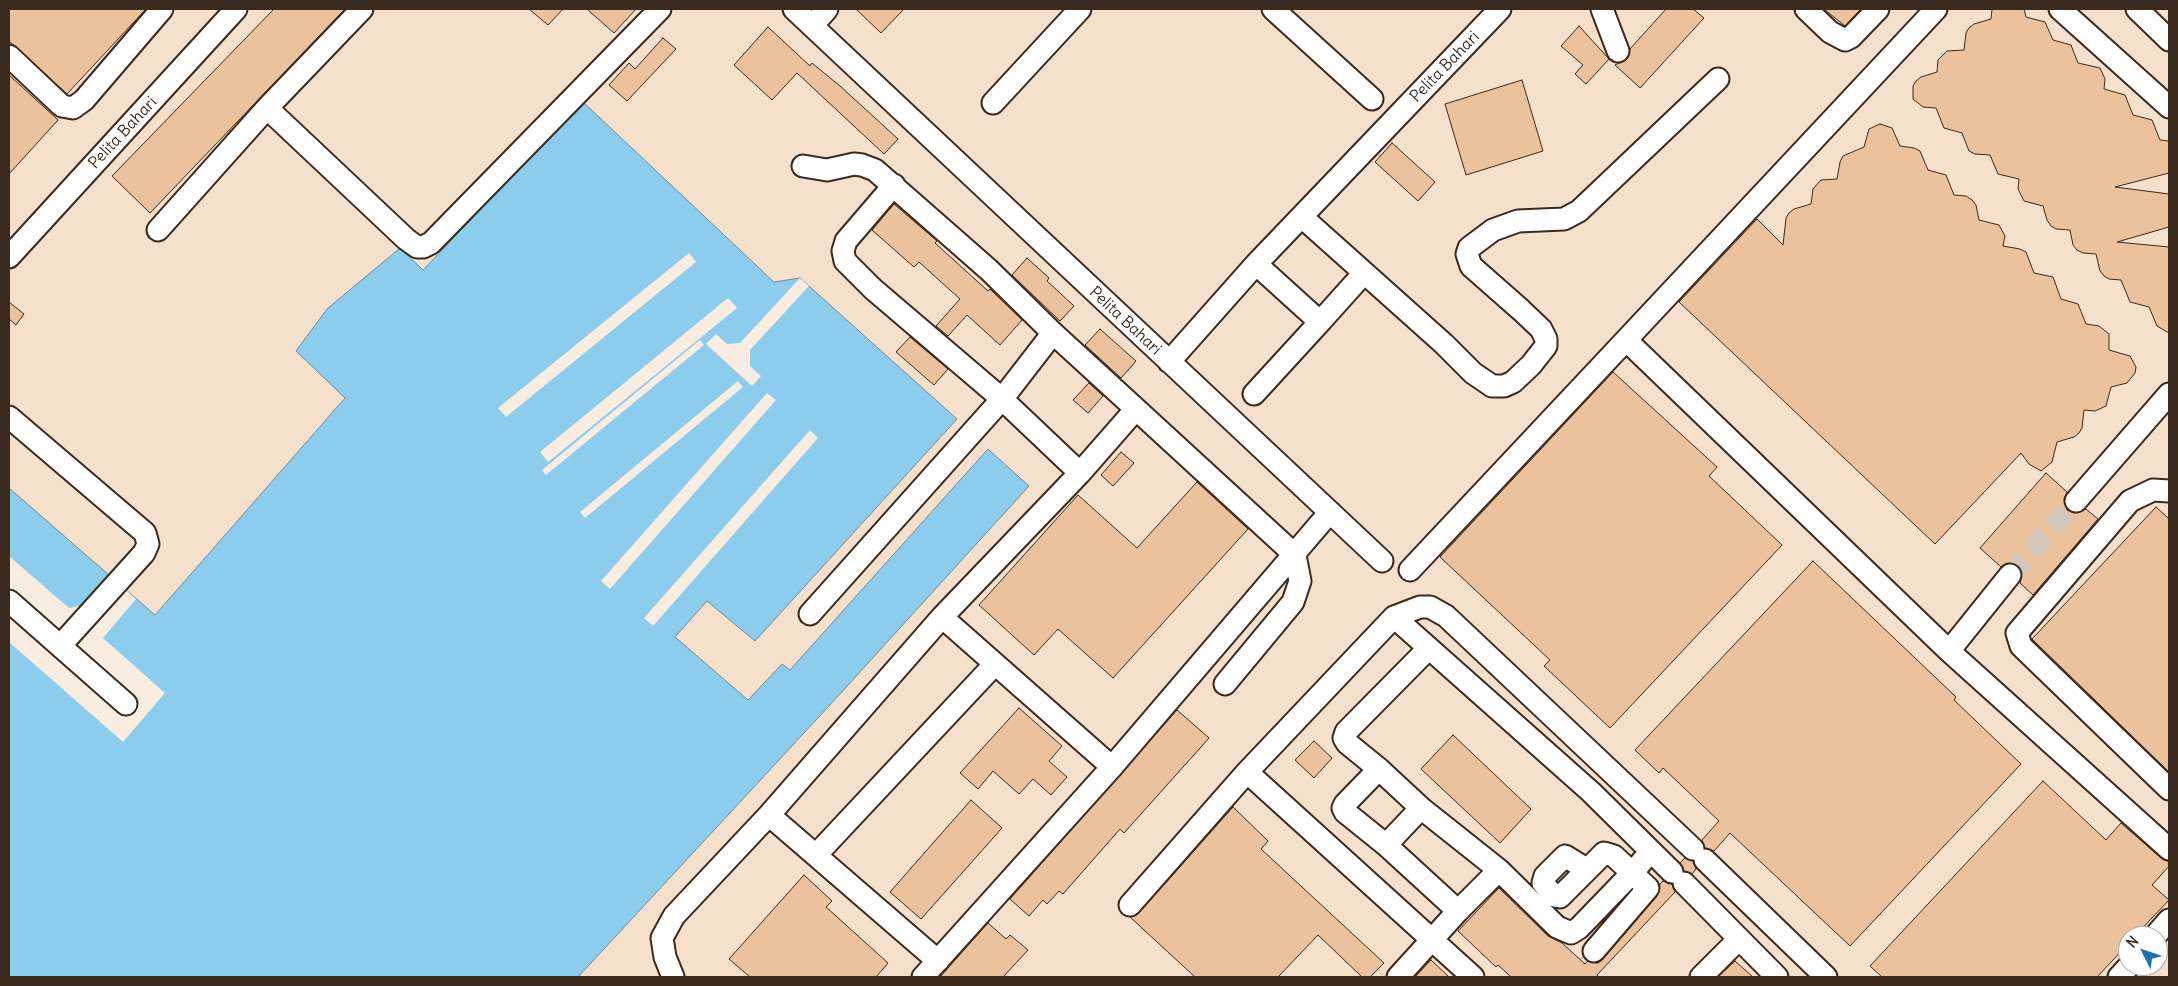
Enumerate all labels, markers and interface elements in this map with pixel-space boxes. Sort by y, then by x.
street label: Pelita Bahari [1406,28,1484,106]
street label: Pelita Bahari [85,93,161,173]
street label: Pelita Bahari [1085,283,1165,359]
north arrow [2118,926,2168,976]
text: N [2122,932,2142,951]

